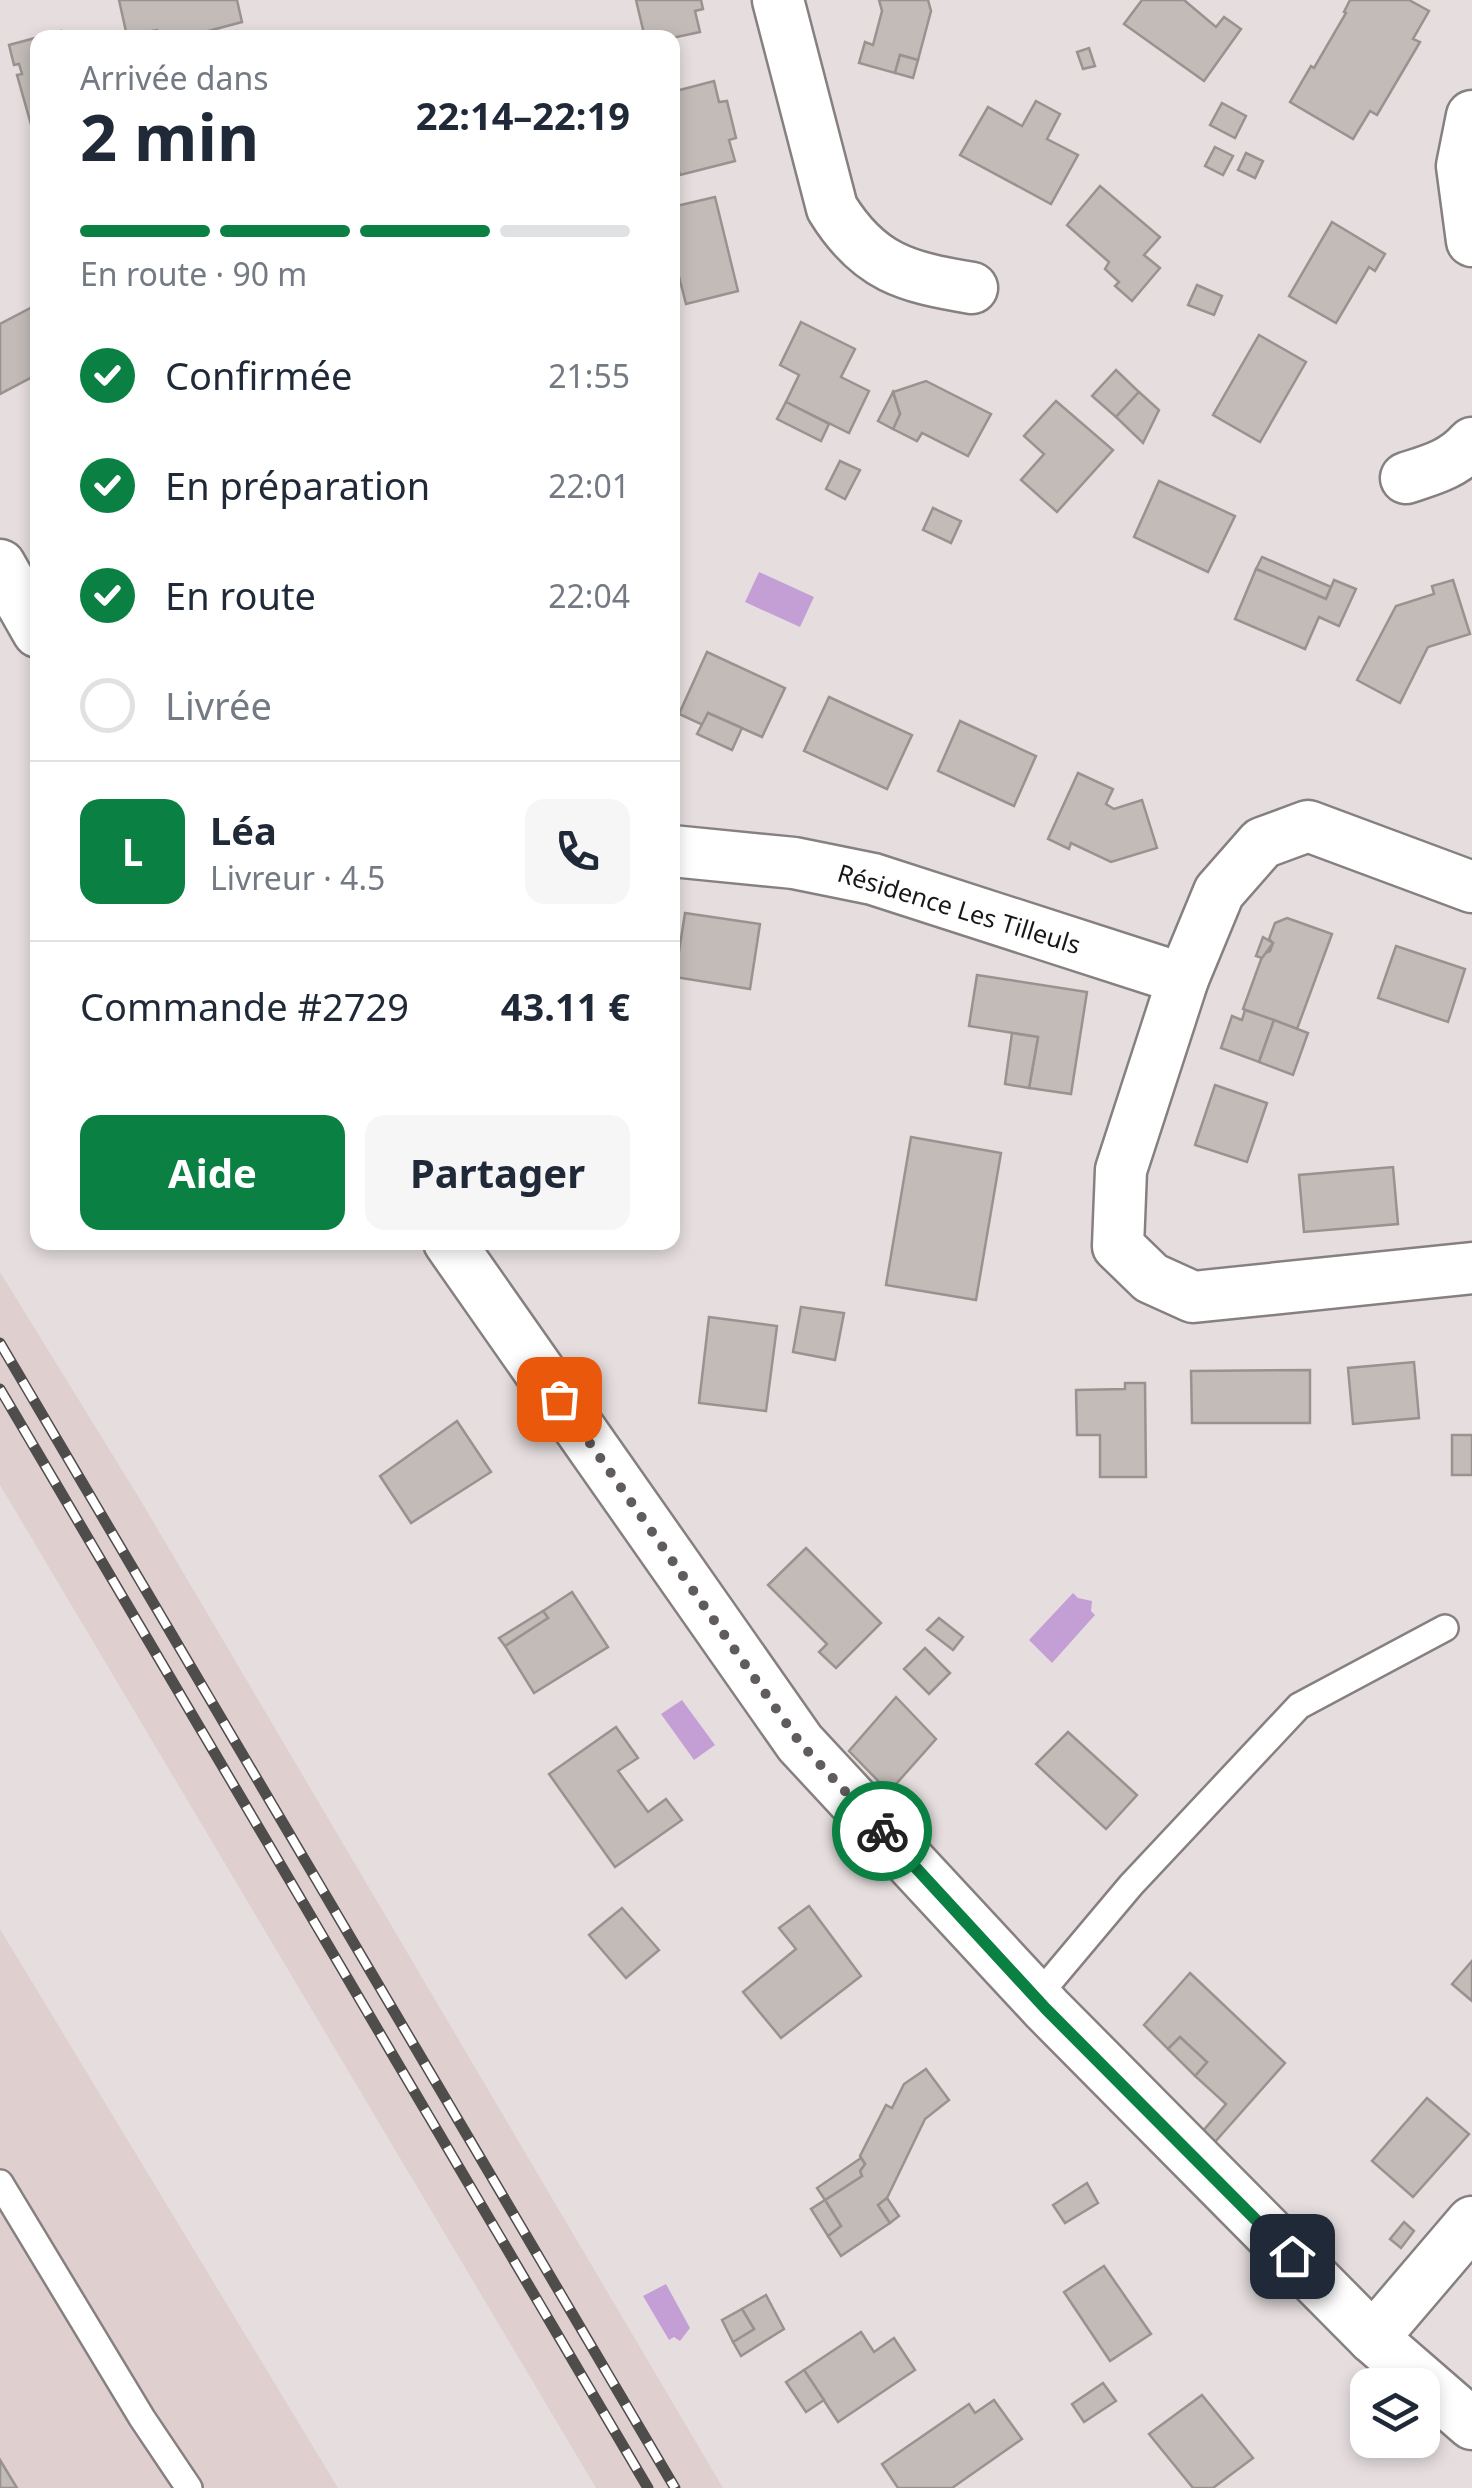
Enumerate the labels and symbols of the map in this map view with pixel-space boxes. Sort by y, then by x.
street label: Résidence Les Tilleuls [834,855,1085,961]
pin [517,1357,602,1442]
courier [832,1781,932,1881]
pin [1250,2214,1335,2299]

